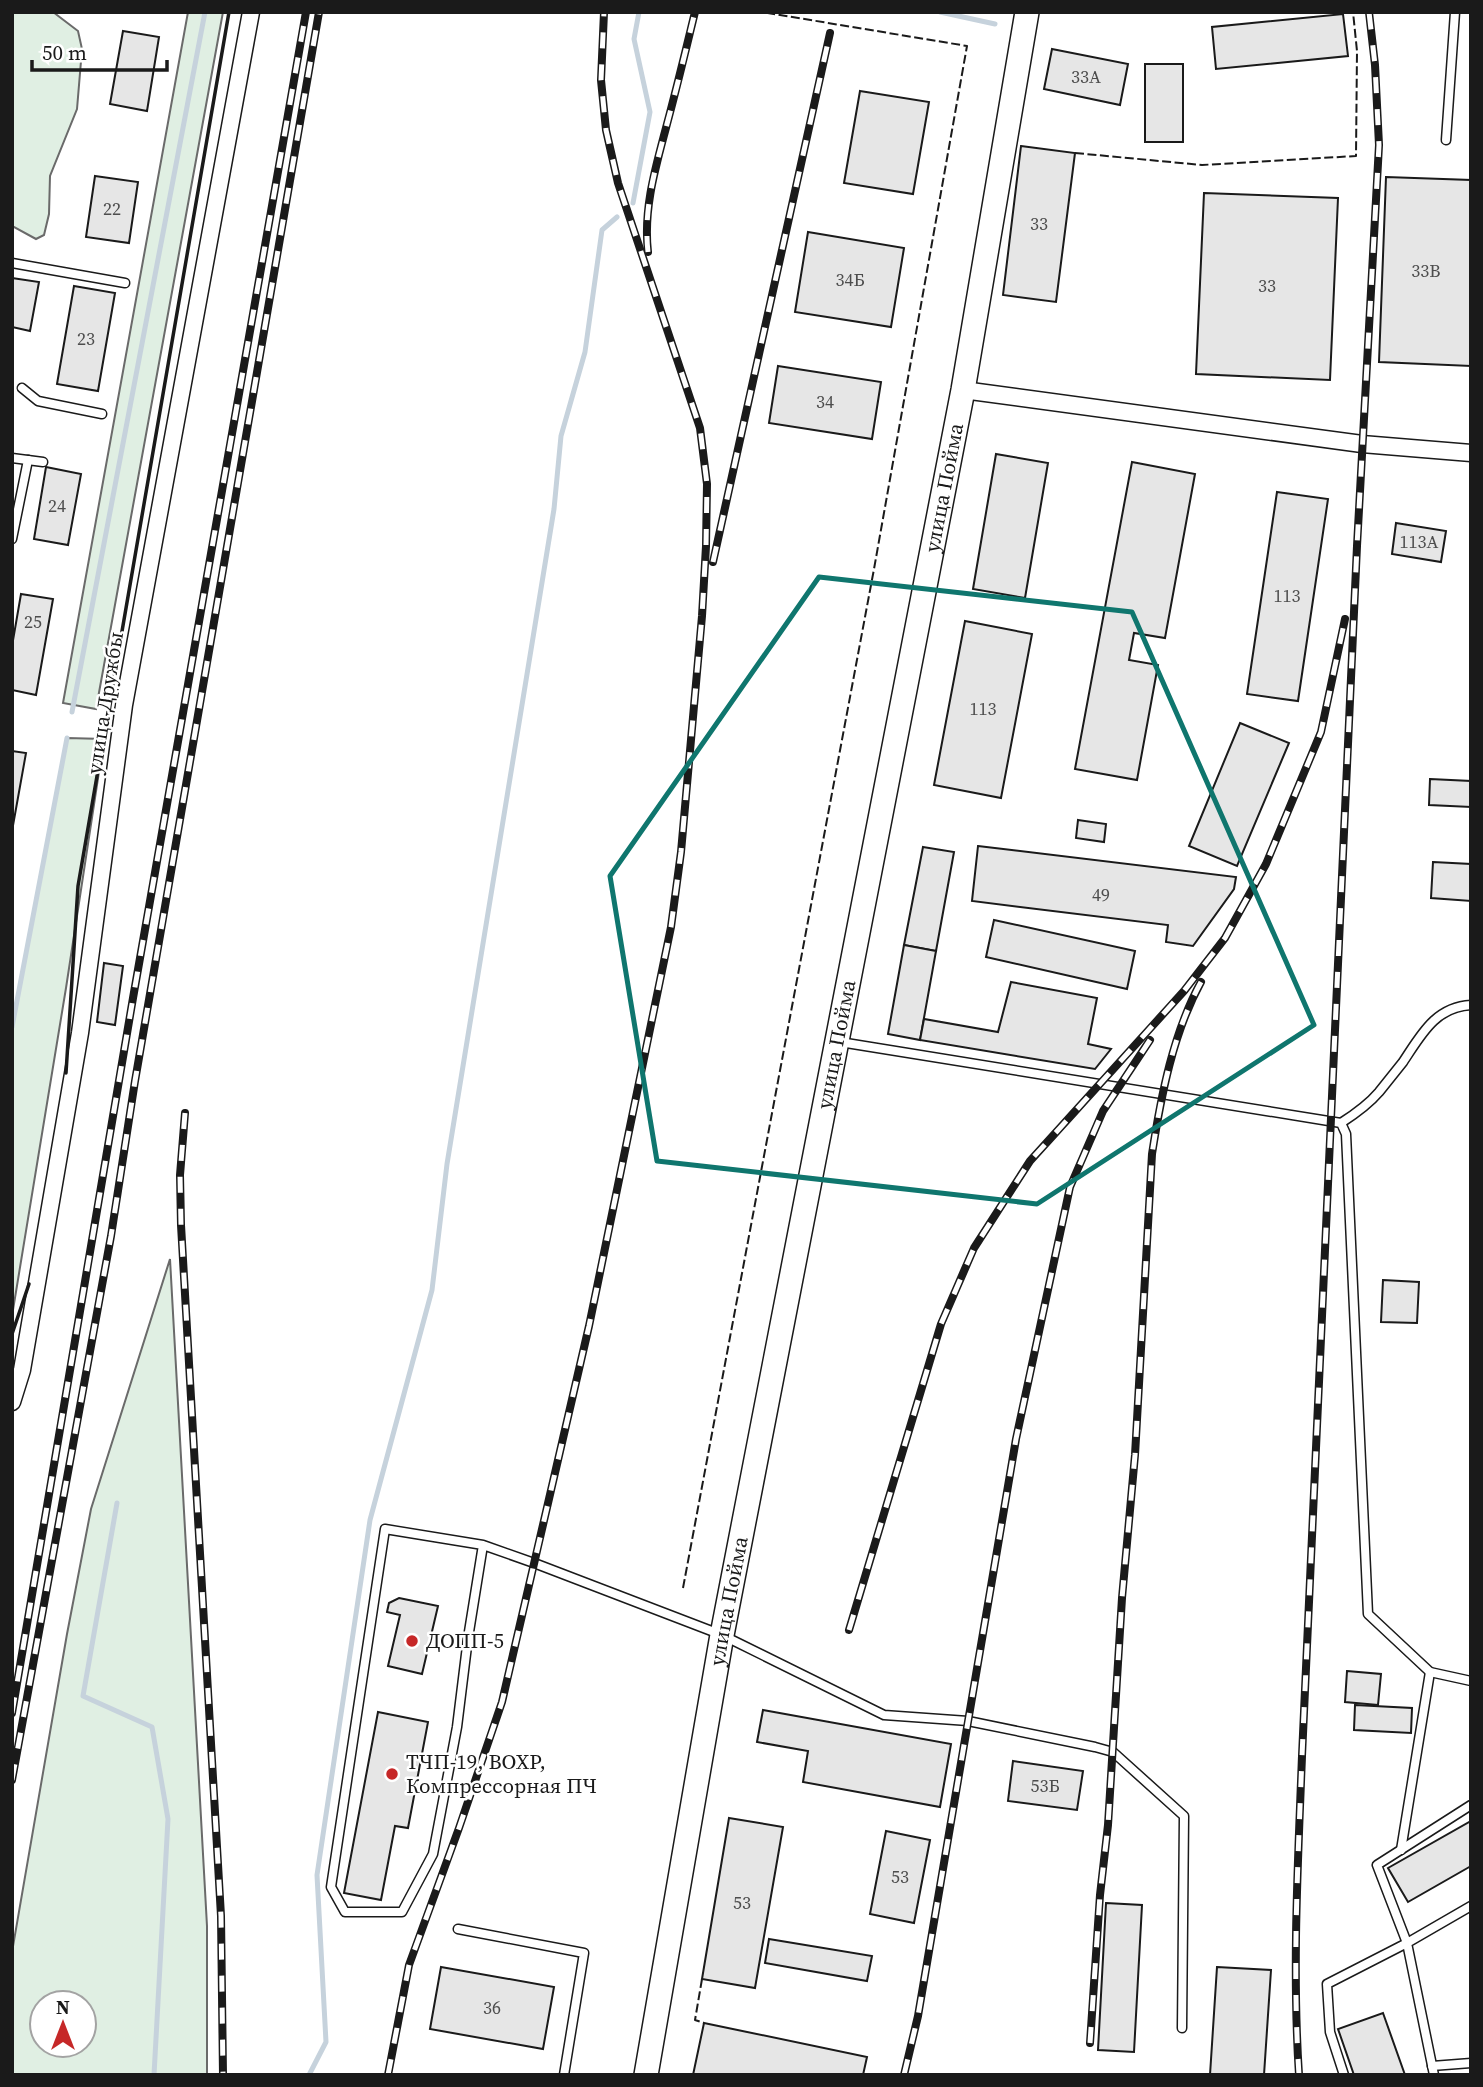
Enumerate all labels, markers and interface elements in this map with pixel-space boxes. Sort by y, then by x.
scale bar [32,28,166,72]
text: 50 m [42,38,87,67]
house number: 33А [1071,64,1101,89]
house number: 22 [103,196,121,221]
house number: 33 [1030,211,1048,236]
house number: 33В [1411,258,1441,283]
house number: 34Б [835,267,865,292]
house number: 33 [1258,273,1276,298]
house number: 23 [77,326,95,351]
house number: 34 [816,389,834,414]
street label: улица Пойма [917,420,970,555]
house number: 24 [48,493,66,518]
house number: 113А [1400,529,1439,554]
house number: 113 [1274,583,1301,608]
house number: 25 [24,609,42,634]
street label: улица Дружбы [79,629,130,776]
house number: 113 [970,696,997,721]
house number: 49 [1092,882,1110,907]
street label: улица Пойма [809,977,863,1112]
street label: улица Пойма [702,1534,755,1668]
place label: ДОПП-5 [426,1626,504,1655]
marker: ДОПП-5 [404,1633,420,1649]
place label: ТЧП-19, ВОХР, Компрессорная ПЧ [406,1747,597,1800]
marker: ТЧП-19, ВОХР, Компрессорная ПЧ [384,1766,400,1782]
house number: 53Б [1030,1773,1060,1798]
house number: 53 [891,1864,909,1889]
house number: 53 [733,1890,751,1915]
north arrow [28,1989,98,2059]
text: N [56,1994,70,2020]
house number: 36 [483,1995,501,2020]

